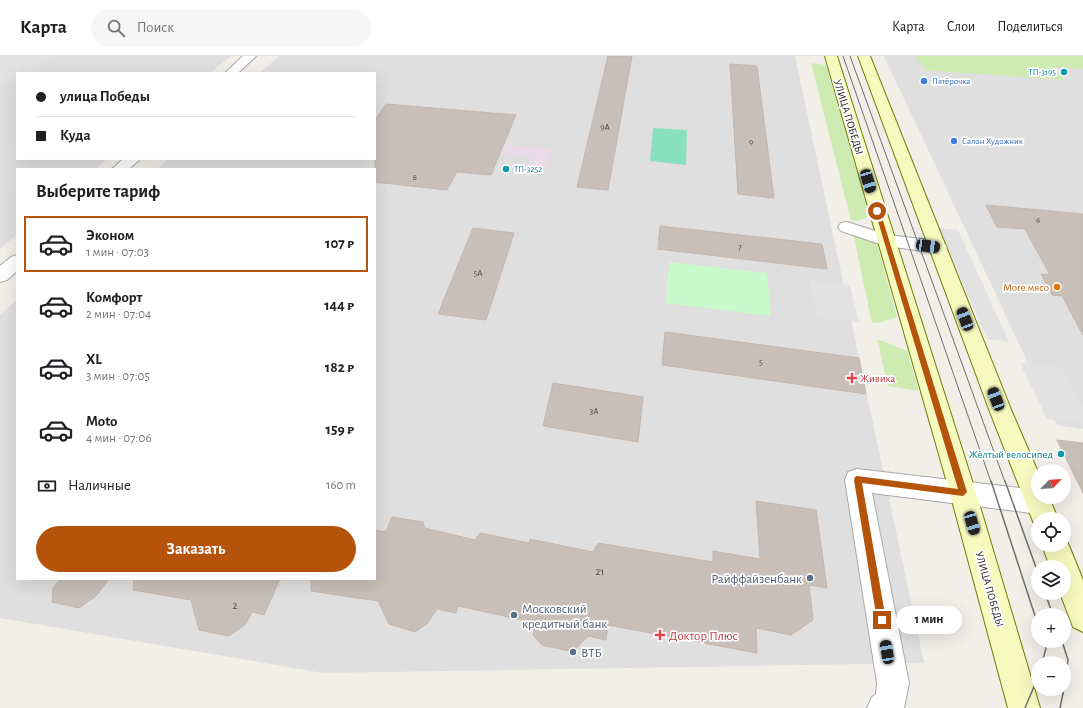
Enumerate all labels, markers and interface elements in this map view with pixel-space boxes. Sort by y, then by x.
search box [91,10,371,46]
icon: search [105,17,127,39]
text: Карта [20,18,67,37]
text: Поиск [137,20,174,35]
text: Карта [892,20,925,34]
text: Слои [947,20,975,34]
text: Поделиться [997,20,1063,34]
marker: ТП-3195 [1059,67,1069,77]
place label: ТП-3195 [1029,68,1056,77]
marker: Пятёрочка [919,76,929,86]
place label: Пятёрочка [932,77,970,86]
street label: УЛИЦА ПОБЕДЫ [832,78,865,156]
text: улица Победы [60,89,150,104]
house number: 9А [600,123,610,132]
text: Куда [60,128,91,143]
marker: Салон Художник [949,136,959,146]
place label: Салон Художник [962,137,1024,146]
house number: 9 [749,138,753,147]
marker: ТП-3252 [501,164,511,174]
place label: ТП-3252 [514,165,542,174]
car [859,168,877,194]
house number: 8 [413,173,417,182]
text: Выберите тариф [36,183,160,201]
route start [868,202,886,220]
house number: 6 [1036,216,1040,225]
icon: car [38,226,74,262]
text: Эконом [86,228,134,243]
text: 107 ₽ [325,236,354,251]
car [915,238,941,254]
house number: 7 [738,243,742,252]
text: 1 мин · 07:03 [86,246,149,259]
house number: 5А [473,269,483,278]
place label: More мясо [1003,282,1049,293]
marker: More мясо [1052,282,1062,292]
icon: car [38,288,74,324]
text: Комфорт [86,290,142,305]
text: 144 ₽ [324,298,354,313]
car [955,306,975,332]
text: 2 мин · 07:04 [86,308,151,321]
icon: car [38,350,74,386]
text: XL [86,352,102,367]
house number: 5 [759,358,763,367]
text: 182 ₽ [325,360,354,375]
text: 3 мин · 07:05 [86,370,150,383]
marker: Живика [847,373,857,383]
place label: Живика [860,373,895,384]
car [986,386,1006,412]
house number: 3А [589,407,599,416]
icon: car [38,412,74,448]
text: Moto [86,414,118,429]
text: 159 ₽ [326,422,354,437]
text: 4 мин · 07:06 [86,432,152,445]
place label: Жёлтый велосипед [969,449,1053,460]
marker: Жёлтый велосипед [1056,449,1066,459]
north arrow [1031,464,1071,504]
map controls [1031,464,1071,696]
icon: cash [36,475,58,497]
text: Наличные [68,478,131,493]
text: 160 m [326,479,356,492]
car [963,510,981,536]
button: locate [1031,512,1071,552]
button: Заказать [36,526,356,572]
street label: УЛИЦА ПОБЕДЫ [973,550,1006,628]
button: layers [1031,560,1071,600]
house number: 21 [596,566,604,577]
place label: Райффайзенбанк [711,573,802,586]
marker: Райффайзенбанк [805,573,815,583]
house number: 2 [232,600,238,611]
place label: Московский кредитный банк [522,603,607,631]
callout: 1 мин [896,606,962,634]
button: + [1031,608,1071,648]
marker: Московский кредитный банк [509,610,519,620]
route end [873,611,891,629]
text: 1 мин [915,613,944,626]
marker: Доктор Плюс [654,629,666,641]
place label: Доктор Плюс [669,630,738,643]
car [879,639,895,665]
marker: ВТБ [568,647,578,657]
place label: ВТБ [581,647,602,660]
button: − [1031,656,1071,696]

